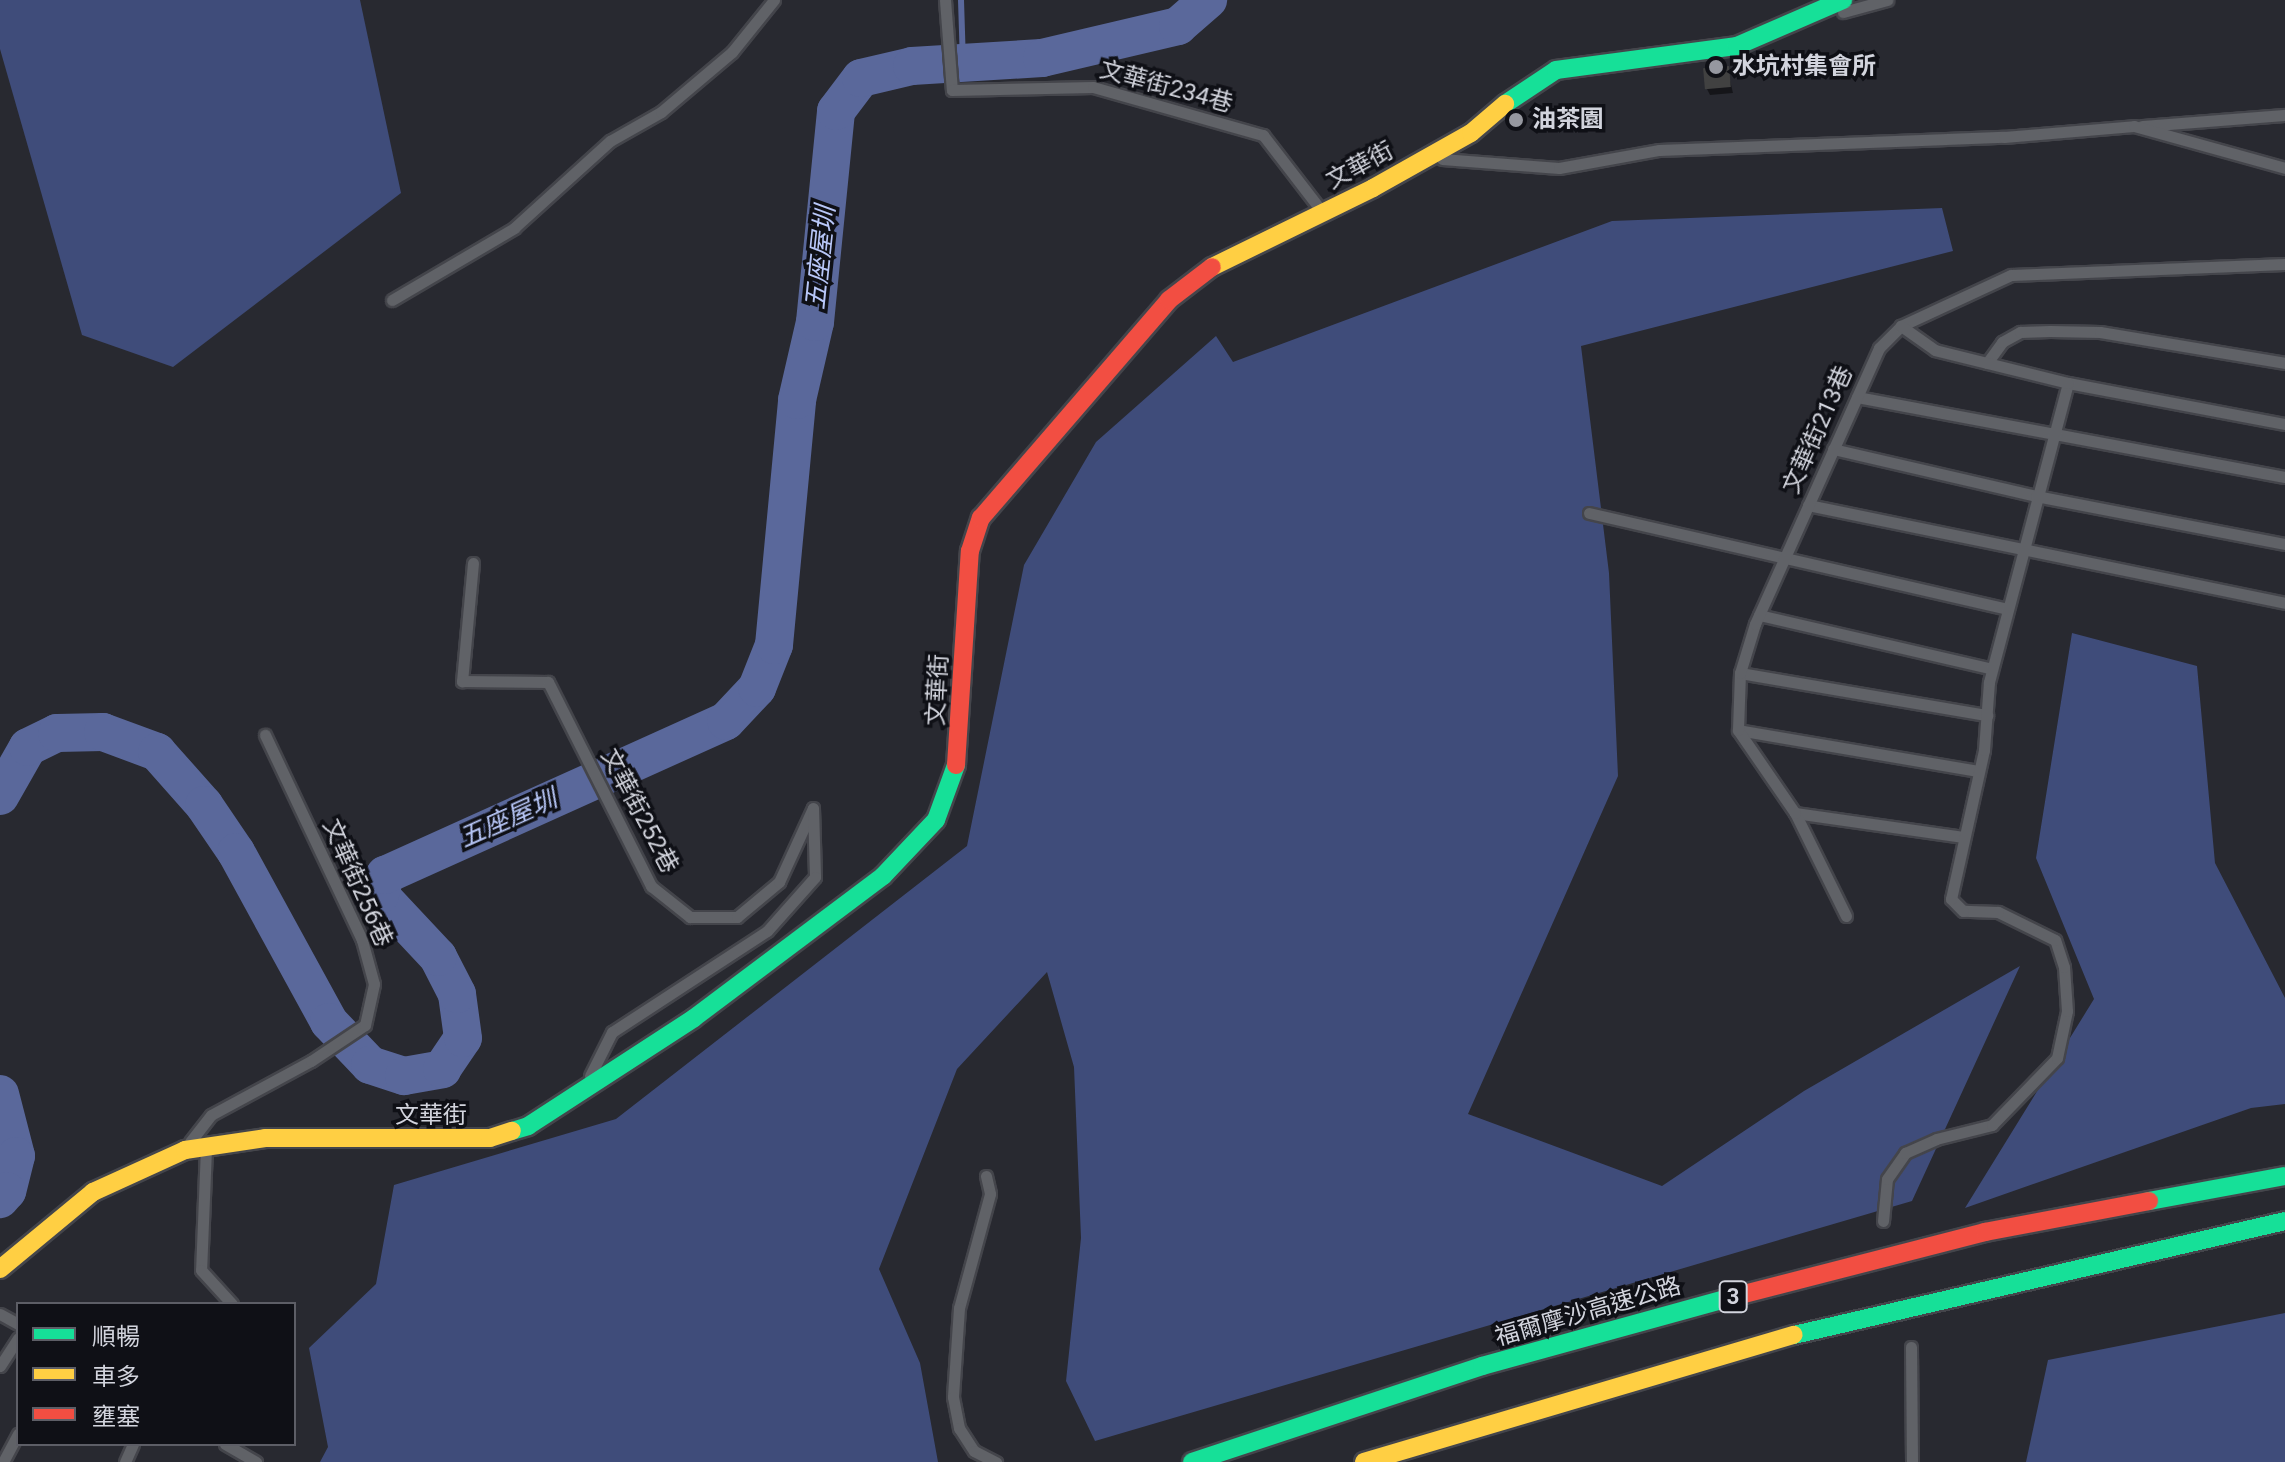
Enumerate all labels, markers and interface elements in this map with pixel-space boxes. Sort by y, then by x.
place label: 水坑村集會所 [1732,53,1876,81]
street label: 文華街234巷 [1096,55,1236,119]
marker: 水坑村集會所 [1707,58,1725,76]
place label: 油茶園 [1532,106,1604,134]
marker: 油茶園 [1507,111,1525,129]
street label: 文華街 [1321,136,1399,196]
water label: 五座屋圳 [800,205,842,311]
street label: 文華街213巷 [1777,362,1859,498]
street label: 文華街 [922,653,954,727]
street label: 文華街252巷 [594,744,684,878]
water label: 五座屋圳 [454,784,562,854]
street label: 文華街256巷 [316,815,398,951]
street label: 文華街 [395,1102,467,1130]
street label: 福爾摩沙高速公路 [1492,1272,1684,1352]
road number: 3 [1717,1279,1749,1315]
legend [16,1302,296,1446]
text: 順暢 [92,1323,140,1351]
text: 車多 [92,1363,140,1391]
text: 壅塞 [92,1403,140,1431]

